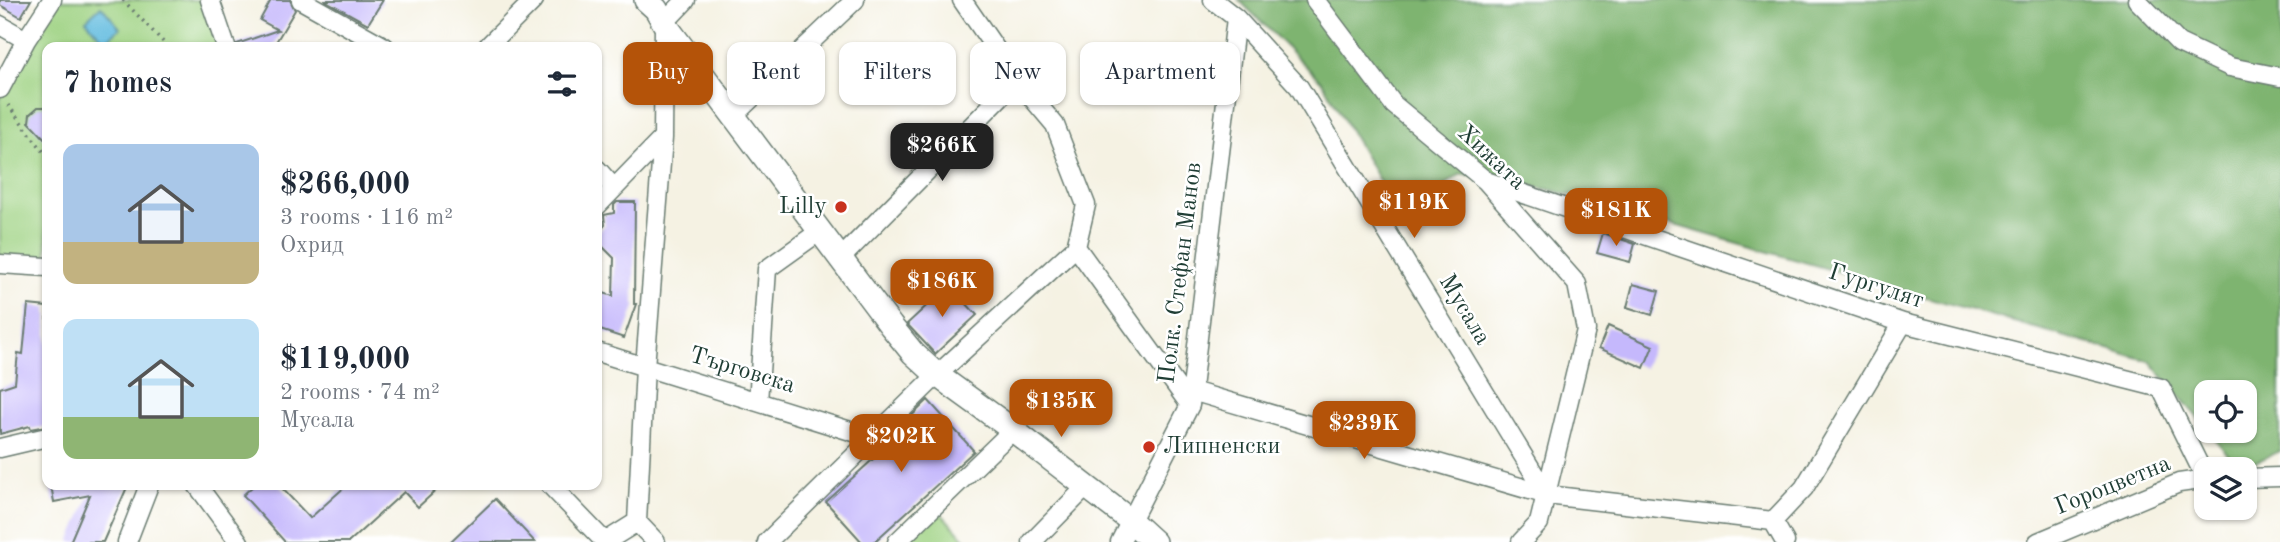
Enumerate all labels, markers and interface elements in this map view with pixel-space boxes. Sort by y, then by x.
chip: Buy [623,42,713,105]
chip: Rent [727,42,825,105]
chip: Filters [839,42,956,105]
chip: New [970,42,1066,105]
chip: Apartment [1080,42,1240,105]
icon: filters [543,65,581,103]
text: 7 homes [63,69,172,99]
street label: Хижата [1452,121,1530,195]
pin: $266K [893,124,991,183]
text: $266K [906,134,978,157]
street label: Полк. Стефан Манов [1155,161,1207,385]
text: $266,000 [280,170,410,200]
icon: home [119,172,203,256]
pin: $119K [1365,180,1463,240]
pin: $181K [1567,188,1665,248]
text: $119K [1378,191,1450,214]
place label: Lilly [779,195,827,219]
marker: Lilly [833,199,849,215]
text: $181K [1580,199,1652,222]
text: 3 rooms · 116 m² [280,206,453,229]
text: Охрид [280,234,344,257]
pin: $186K [893,260,991,319]
street label: Гургулят [1825,260,1927,314]
text: $186K [906,270,978,293]
street label: Мусала [1434,270,1494,350]
street label: Търговска [686,344,798,399]
text: $119,000 [280,345,410,375]
icon: home [119,347,203,431]
pin: $135K [1012,380,1110,439]
map controls [2194,380,2257,520]
button: locate [2194,380,2257,443]
text: 2 rooms · 74 m² [280,381,440,404]
text: $135K [1025,390,1097,413]
pin: $239K [1315,402,1413,461]
text: Мусала [280,409,355,432]
text: $239K [1328,412,1400,435]
pin: $202K [852,414,950,474]
text: $202K [865,425,937,448]
place label: Липненски [1163,435,1281,459]
marker: Липненски [1141,439,1157,455]
street label: Гороцветна [2052,452,2174,520]
button: layers [2194,457,2257,520]

